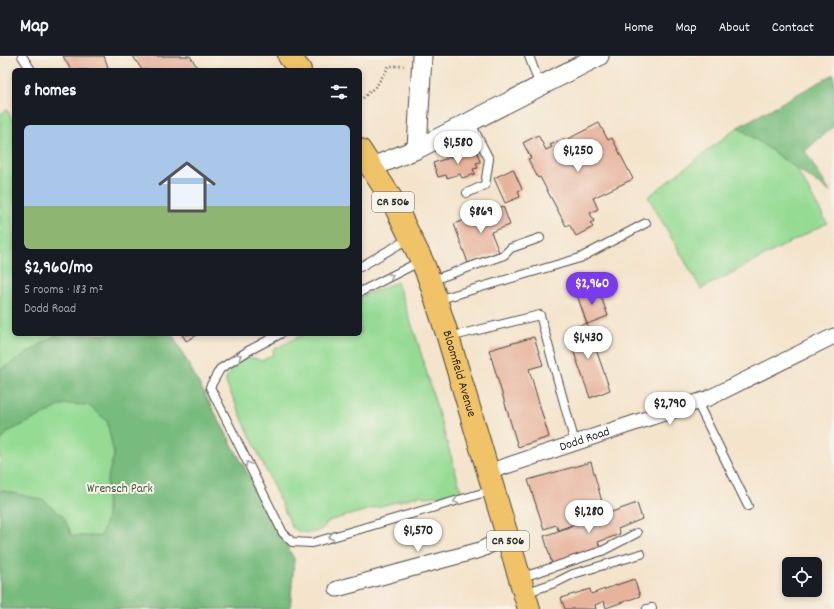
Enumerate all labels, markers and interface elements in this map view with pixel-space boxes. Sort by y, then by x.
text: Map [20,14,49,41]
text: Home [624,18,653,38]
text: Map [675,18,697,38]
text: About [719,18,750,38]
text: Contact [772,18,814,38]
text: 8 homes [24,80,76,104]
icon: filters [328,81,350,103]
pin: $1,580 [425,131,491,165]
text: $1,580 [443,134,473,153]
pin: $1,250 [545,139,611,173]
text: $1,250 [563,142,593,161]
icon: home [151,151,223,223]
road number: CR 506 [372,192,414,212]
pin: $869 [457,200,505,234]
text: $869 [469,203,493,222]
text: $2,960/mo [24,257,93,281]
pin: $2,960 [559,272,625,306]
one-way arrow [387,273,394,281]
text: $2,960 [575,275,609,294]
text: 5 rooms · 183 m² [24,281,103,300]
text: Dodd Road [24,300,76,319]
pin: $1,430 [555,326,621,360]
street label: Bloomfield Avenue [437,328,481,419]
text: $1,430 [573,329,603,348]
one-way arrow [235,354,242,361]
pin: $2,790 [637,392,703,426]
text: $2,790 [654,395,686,414]
street label: Dodd Road [557,422,612,457]
one-way arrow [246,460,253,468]
park label: Wrensch Park [87,480,153,499]
one-way arrow [453,496,460,505]
pin: $1,280 [556,500,622,534]
text: $1,280 [574,503,604,522]
pin: $1,570 [385,519,451,553]
text: $1,570 [403,522,433,541]
road number: CR 506 [487,531,529,551]
one-way arrow [328,532,335,541]
map controls [782,557,822,597]
button: locate [782,557,822,597]

